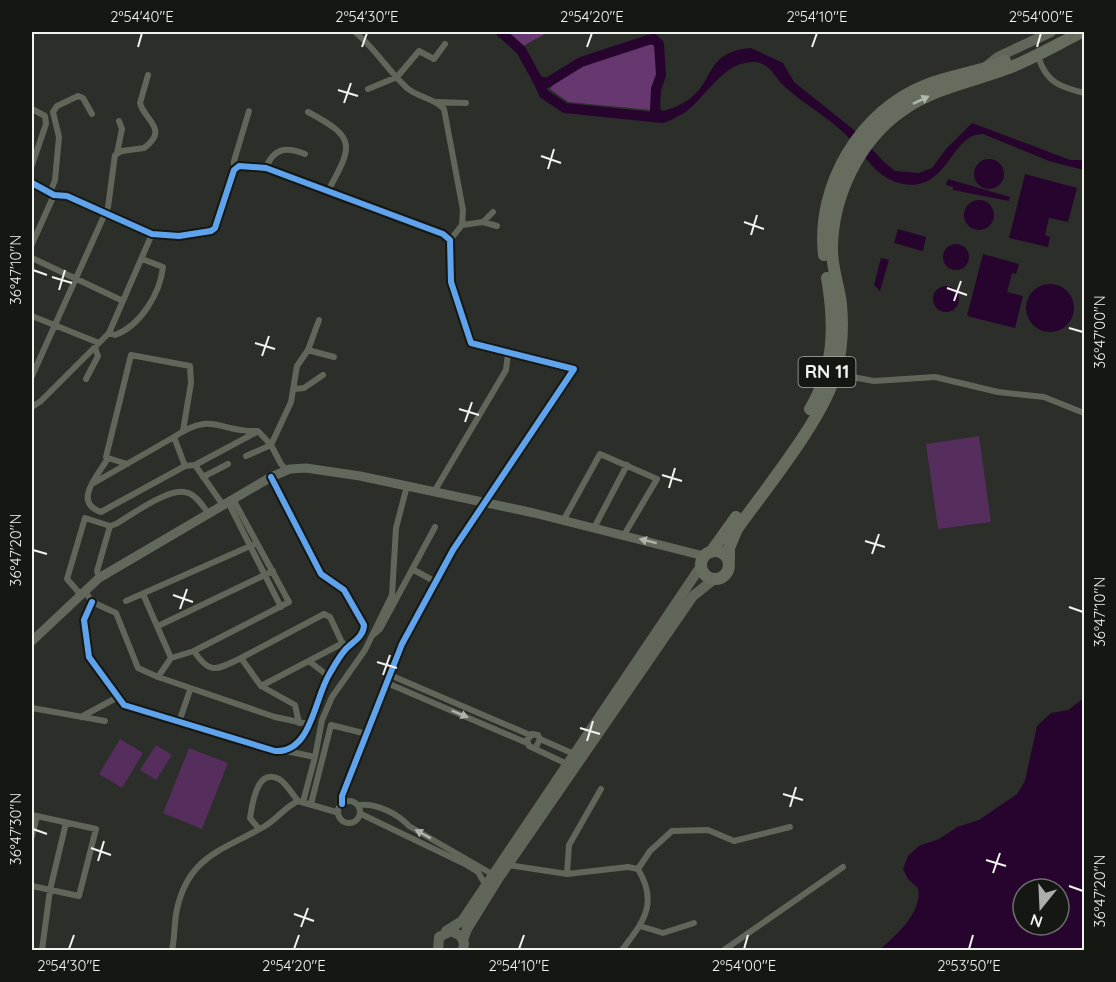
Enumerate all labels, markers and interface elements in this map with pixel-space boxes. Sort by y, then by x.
text: 2°54'40"E [110,7,174,26]
text: 2°54'30"E [335,7,399,26]
text: 2°54'20"E [560,7,624,26]
text: 2°54'10"E [786,7,848,26]
text: 2°54'00"E [1009,7,1073,26]
one-way arrow [913,96,930,105]
text: 36°47'10"N [6,235,25,305]
text: 36°47'00"N [1090,295,1109,369]
road number: RN 11 [798,357,856,387]
text: 36°47'20"N [6,514,25,586]
one-way arrow [638,536,657,546]
text: 36°47'10"N [1090,577,1109,647]
one-way arrow [452,709,469,718]
text: 36°47'30"N [6,793,25,865]
one-way arrow [414,829,431,839]
text: 36°47'20"N [1090,855,1109,927]
north arrow [1011,877,1071,937]
text: N [1028,910,1045,933]
text: 2°54'30"E [37,956,101,975]
text: 2°54'20"E [262,956,326,975]
text: 2°54'10"E [488,956,550,975]
text: 2°54'00"E [712,956,776,975]
text: 2°53'50"E [937,956,1001,975]

